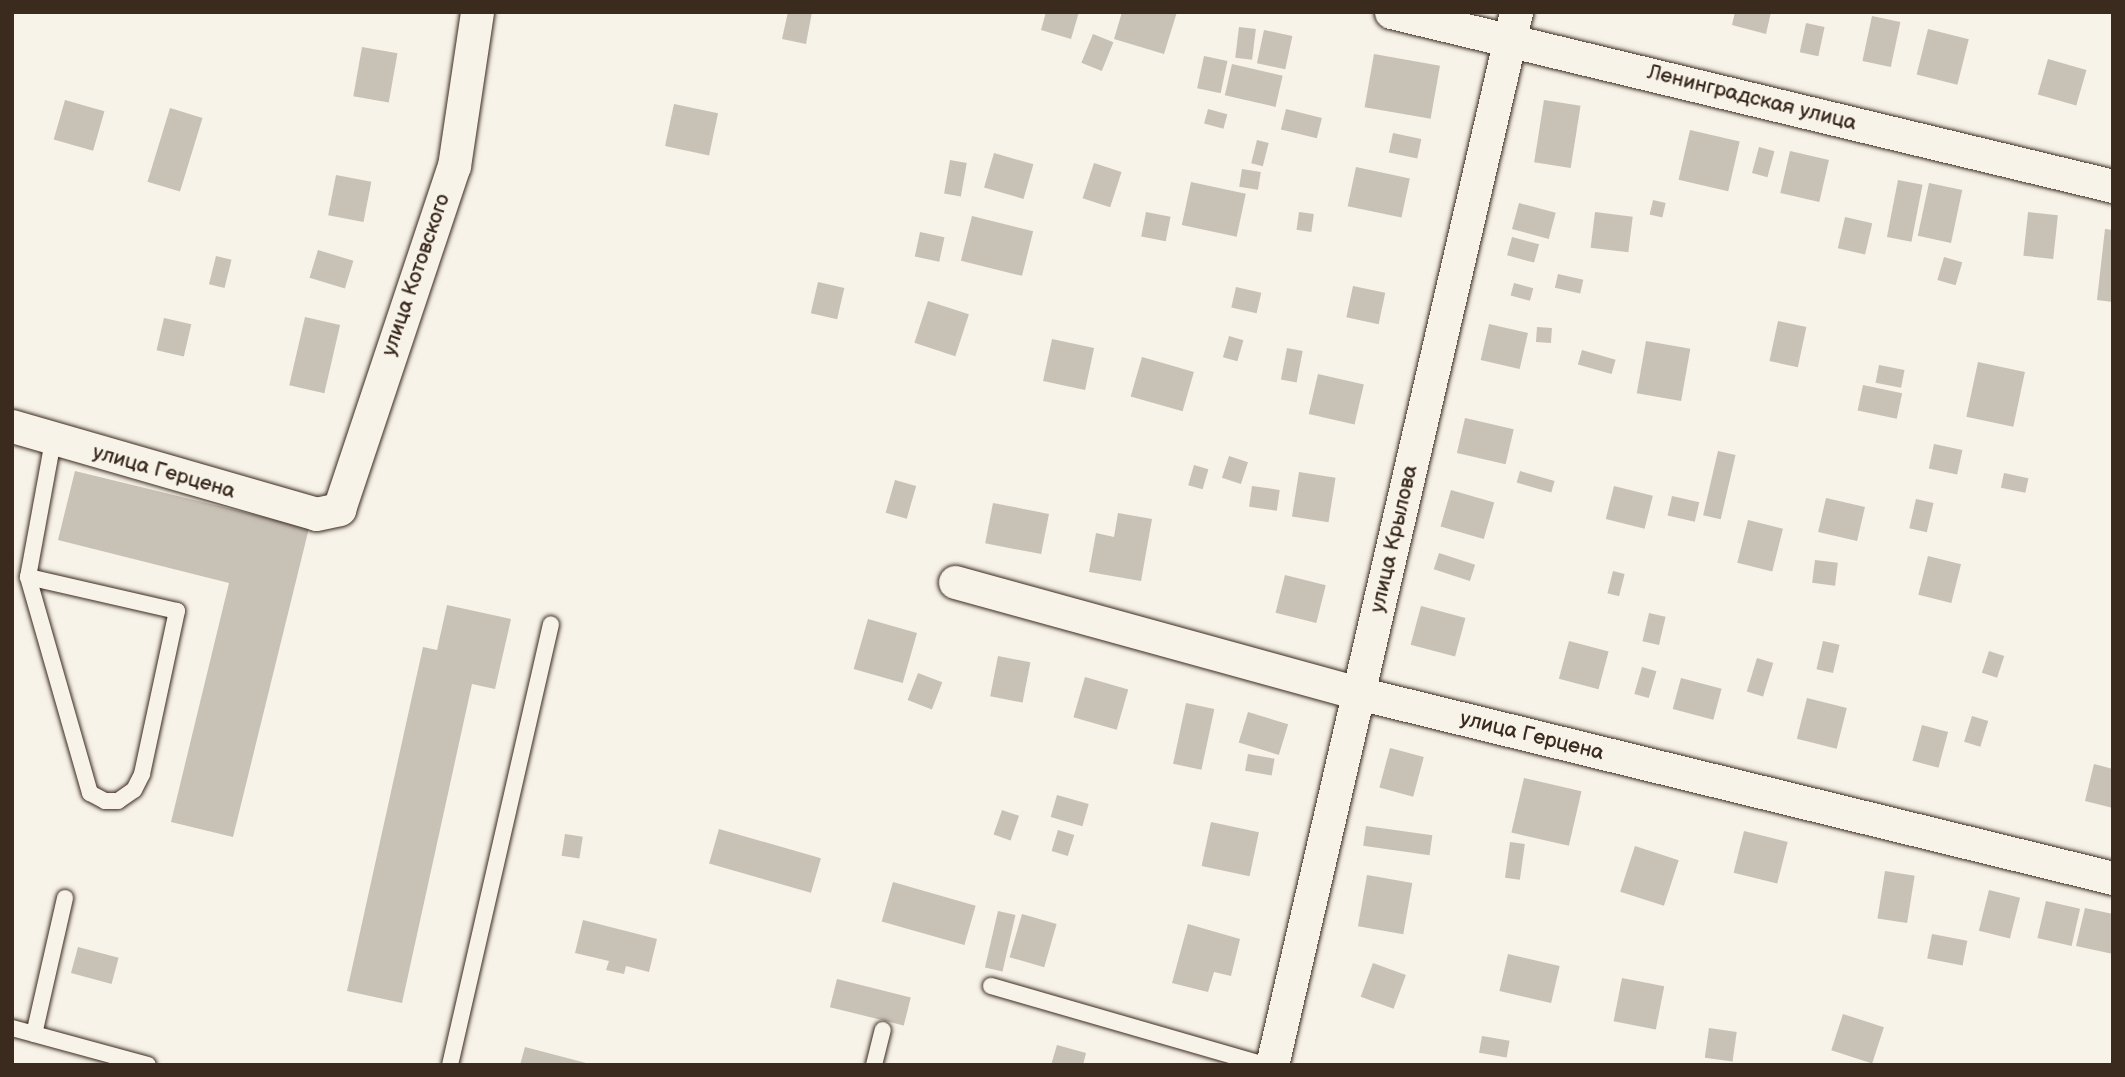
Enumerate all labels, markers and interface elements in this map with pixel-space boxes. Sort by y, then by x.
street label: Ленинградская улица [1645,60,1859,136]
street label: улица Котовского [376,191,456,359]
street label: улица Герцена [90,440,238,504]
street label: улица Крылова [1365,463,1423,615]
street label: улица Герцена [1458,706,1606,766]

